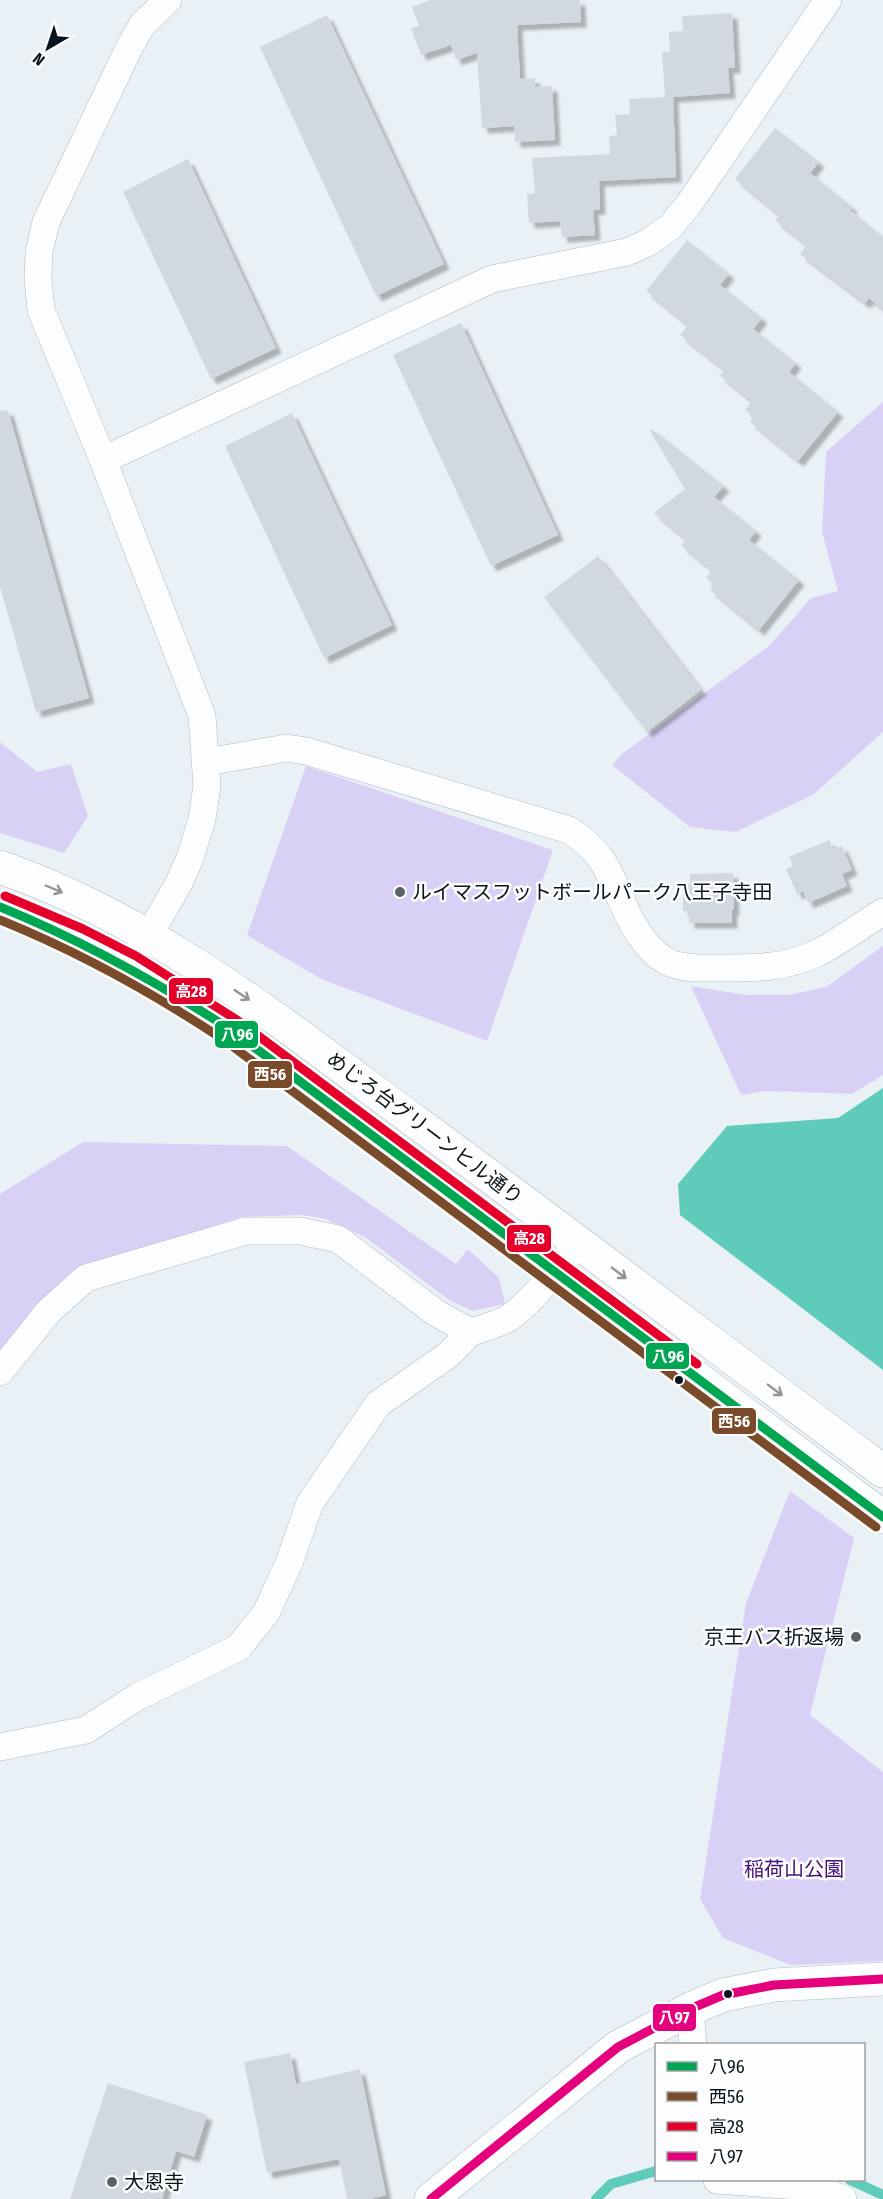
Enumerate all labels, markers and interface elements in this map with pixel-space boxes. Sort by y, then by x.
north arrow [18,18,78,78]
text: N [29,49,49,70]
place label: ルイマスフットボールパーク八王子寺田 [412,880,772,904]
one-way arrow [45,884,63,895]
marker: ルイマスフットボールパーク八王子寺田 [393,885,407,899]
line badge: 高28 [168,977,214,1005]
text: 高28 [175,982,207,1001]
one-way arrow [234,988,251,1001]
line badge: 八96 [214,1020,259,1049]
text: 八96 [221,1025,253,1044]
street label: めじろ台グリーンヒル通り [322,1046,528,1210]
line badge: 西56 [247,1060,293,1089]
text: 西56 [254,1065,286,1084]
line badge: 高28 [506,1224,552,1253]
text: 高28 [513,1229,545,1248]
one-way arrow [611,1266,627,1279]
line badge: 八96 [645,1342,690,1370]
text: 八96 [652,1347,684,1366]
unlabelled marker [673,1374,685,1386]
one-way arrow [766,1384,782,1397]
line badge: 西56 [711,1407,757,1435]
text: 西56 [718,1412,750,1431]
place label: 京王バス折返場 [704,1625,844,1649]
marker: 京王バス折返場 [849,1630,863,1644]
park label: 稲荷山公園 [744,1857,844,1881]
unlabelled marker [722,1988,734,2000]
line badge: 八97 [652,2003,697,2032]
text: 八97 [659,2008,690,2027]
legend [655,2043,865,2181]
text: 八96 [709,2056,745,2078]
text: 西56 [709,2086,744,2108]
text: 高28 [709,2116,744,2138]
text: 八97 [709,2146,743,2168]
place label: 大恩寺 [124,2170,184,2194]
marker: 大恩寺 [105,2175,119,2189]

